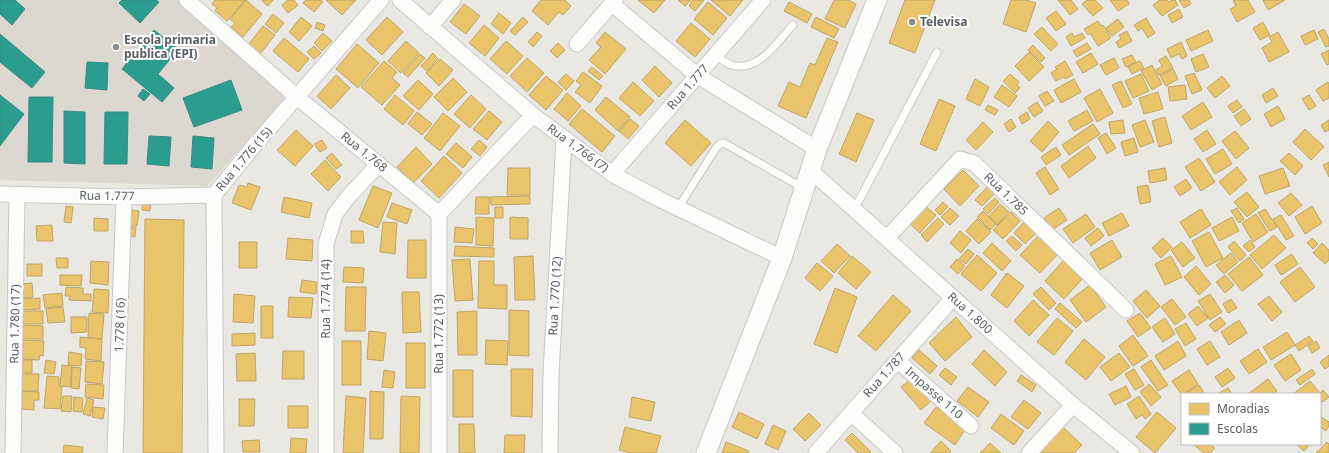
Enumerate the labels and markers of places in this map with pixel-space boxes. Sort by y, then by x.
place label: Televisa [920,13,967,30]
marker: Televisa [907,17,917,27]
place label: Escola primaria publica (EPI) [124,31,216,62]
marker: Escola primaria publica (EPI) [111,42,121,52]

